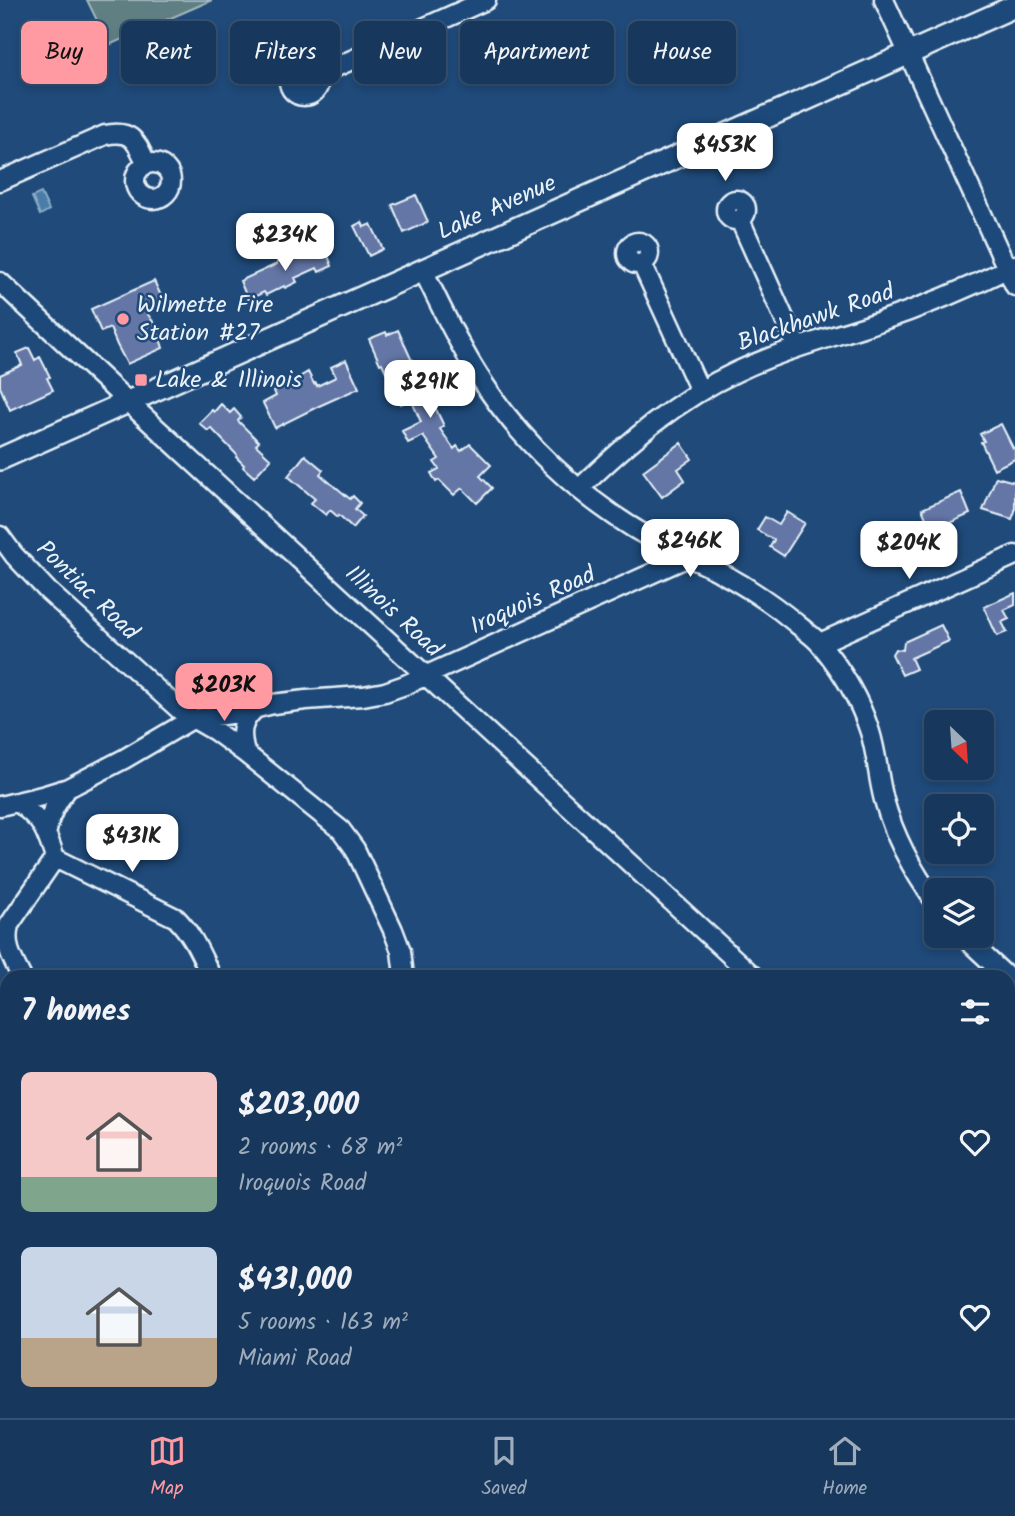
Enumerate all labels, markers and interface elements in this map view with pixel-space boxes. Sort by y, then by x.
chip: Buy [21,21,107,84]
chip: Rent [121,21,216,84]
chip: Filters [230,21,340,84]
chip: New [354,21,446,84]
chip: Apartment [460,21,614,84]
chip: House [628,21,736,84]
pin: $453K [676,124,774,183]
text: $453K [693,128,757,164]
street label: Lake Avenue [431,164,563,252]
pin: $234K [236,214,334,273]
text: $234K [252,218,318,254]
street label: Blackhawk Road [732,273,901,363]
place label: Wilmette Fire Station #27 [137,286,273,353]
marker: Wilmette Fire Station #27 [115,311,131,327]
pin: $291K [381,360,479,420]
place label: Lake & Illinois [155,361,302,400]
text: $291K [400,365,460,401]
marker: Lake & Illinois [133,372,149,388]
pin: $246K [641,520,739,579]
pin: $204K [860,522,958,581]
text: $246K [657,524,723,560]
text: $204K [876,526,942,562]
street label: Pontiac Road [26,531,149,651]
street label: Illinois Road [335,556,452,669]
street label: Iroquois Road [464,556,603,646]
pin: $203K [175,664,273,723]
text: $203K [191,668,257,704]
north arrow [924,710,994,780]
map controls [924,710,994,948]
button: locate [924,794,994,864]
pin: $431K [83,814,181,874]
text: $431K [102,819,162,855]
button: layers [924,878,994,948]
text: 7 homes [21,988,131,1036]
icon: filters [956,993,994,1031]
text: $203,000 [238,1082,359,1130]
icon: home [77,1100,161,1184]
icon: heart [956,1123,994,1161]
text: 2 rooms · 68 m² [238,1130,402,1166]
text: Iroquois Road [238,1166,366,1202]
text: $431,000 [238,1257,352,1305]
icon: home [77,1275,161,1359]
icon: heart [956,1298,994,1336]
text: 5 rooms · 163 m² [238,1305,408,1341]
text: Miami Road [238,1341,352,1377]
tab: Map [148,1432,186,1504]
tab: Saved [481,1432,527,1504]
tab: Home [822,1432,867,1504]

